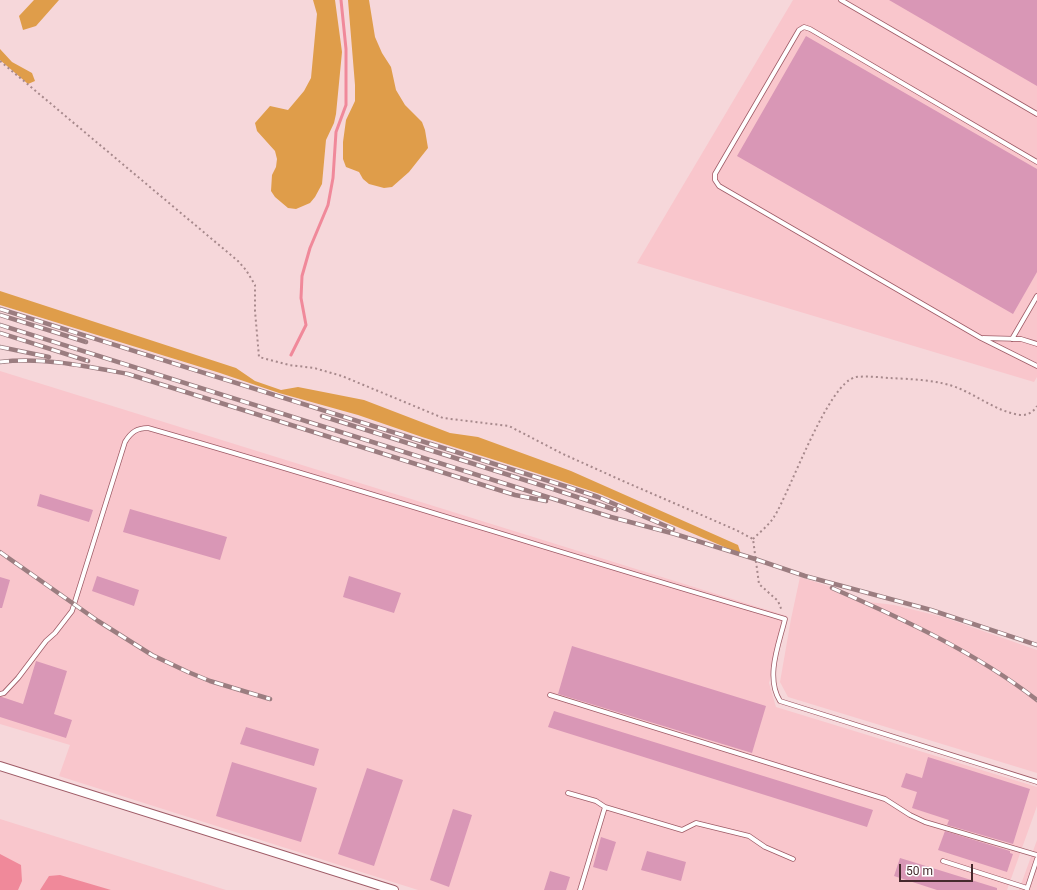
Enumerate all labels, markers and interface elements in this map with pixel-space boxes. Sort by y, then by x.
scale bar [901,856,975,882]
text: 50 m [906,864,933,878]

